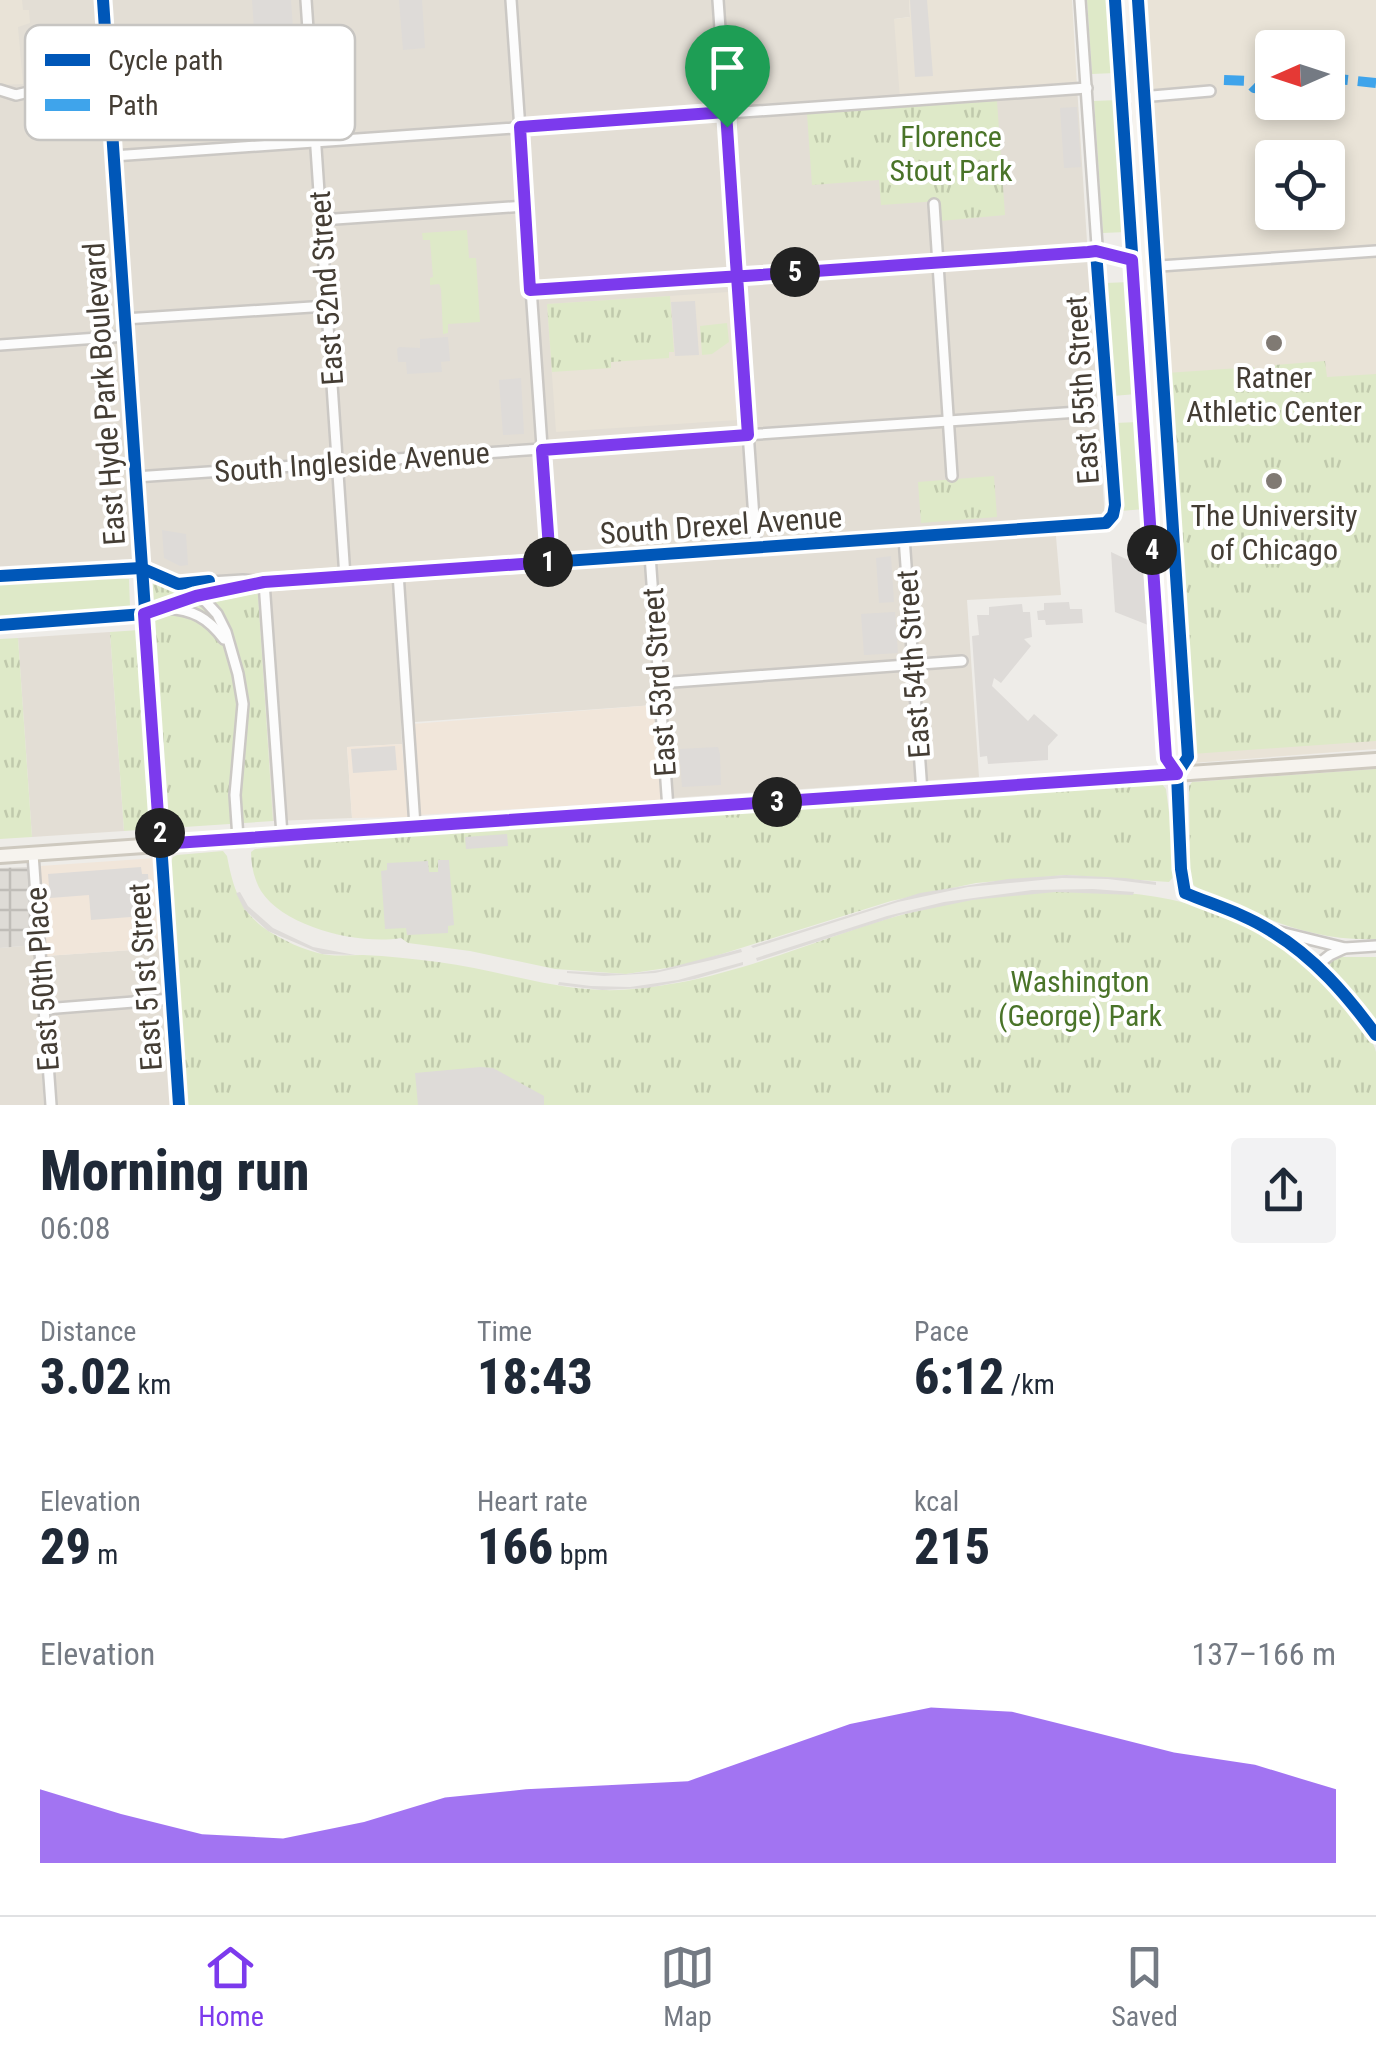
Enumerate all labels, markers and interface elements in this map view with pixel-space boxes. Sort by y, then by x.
legend [25,25,355,140]
pin [685,25,770,128]
north arrow [1255,30,1345,120]
map controls [1255,30,1345,230]
icon: arrive [700,40,755,95]
text: Cycle path [108,44,223,77]
text: Path [108,89,159,122]
park label: Florence Stout Park [890,119,1013,188]
button: locate [1255,140,1345,230]
street label: East 52nd Street [302,190,350,386]
street label: East Hyde Park Boulevard [76,242,132,546]
pin: 5 [770,247,820,297]
text: 5 [788,255,802,288]
street label: East 55th Street [1058,295,1106,485]
marker: Ratner Athletic Center [1263,332,1285,354]
place label: Ratner Athletic Center [1186,360,1362,429]
street label: South Ingleside Avenue [213,435,491,489]
marker: The University of Chicago [1263,470,1285,492]
place label: The University of Chicago [1190,498,1358,567]
street label: South Drexel Avenue [599,499,843,551]
pin: 4 [1127,525,1177,575]
text: 4 [1145,533,1159,566]
pin: 1 [523,537,573,587]
text: 1 [541,545,555,578]
street label: East 54th Street [889,569,937,759]
street label: East 53rd Street [635,586,683,778]
pin: 3 [752,777,802,827]
text: 3 [770,785,784,818]
pin: 2 [135,808,185,858]
text: 2 [153,816,167,849]
street label: East 51st Street [121,882,169,1072]
street label: East 50th Place [18,886,66,1072]
park label: Washington (George) Park [998,964,1162,1033]
button: share [1231,1138,1336,1243]
text: Morning run [40,1139,309,1203]
text: 06:08 [40,1209,111,1247]
text: Distance [40,1315,137,1348]
text: Time [477,1315,532,1348]
text: Pace [914,1315,969,1348]
text: 3.02 [40,1348,131,1406]
text: 18:43 [477,1348,593,1406]
text: 6:12 [914,1348,1004,1406]
text: km [131,1368,171,1401]
text: /km [1004,1368,1055,1401]
text: Elevation [40,1485,141,1518]
text: Heart rate [477,1485,588,1518]
text: kcal [914,1485,959,1518]
text: 29 [40,1518,91,1576]
text: 166 [477,1518,553,1576]
text: 215 [914,1518,990,1576]
text: m [91,1538,118,1571]
text: bpm [553,1538,608,1571]
text: Elevation [40,1635,155,1673]
text: 137–166 m [1191,1635,1336,1673]
tab: Home [198,1940,264,2033]
tab: Map [660,1940,715,2033]
tab: Saved [1111,1940,1178,2033]

